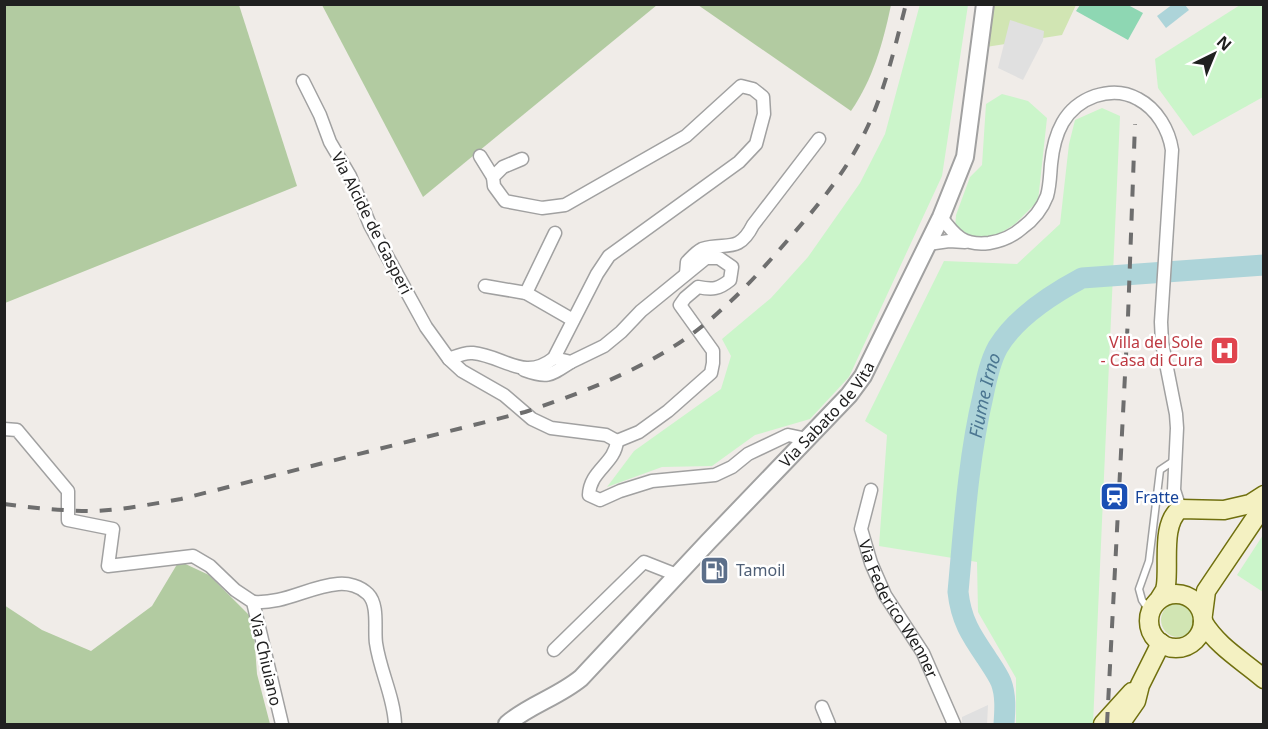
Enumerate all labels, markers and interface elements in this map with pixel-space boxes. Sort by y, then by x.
north arrow [1184,24,1244,84]
text: N [1212,31,1236,56]
street label: Via Alcide de Gasperi [327,148,417,298]
place label: Villa del Sole - Casa di Cura [1100,331,1203,371]
hospital icon: Villa del Sole - Casa di Cura [1208,335,1240,367]
water label: Fiume Irno [963,349,1006,440]
street label: Via Sabato de Vita [774,358,879,472]
station icon: Fratte [1098,481,1130,513]
place label: Fratte [1135,486,1179,508]
street label: Via Federico Wenner [854,537,944,682]
fuel station icon: Tamoil [699,554,731,586]
place label: Tamoil [736,559,786,581]
street label: Via Chiuiano [245,612,287,708]

